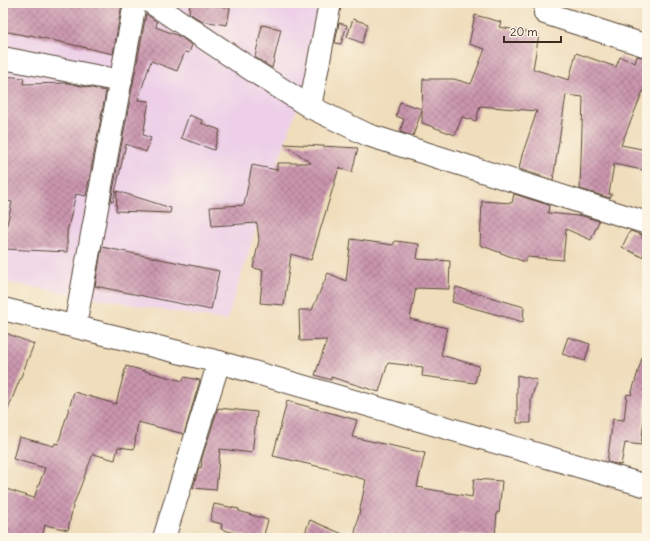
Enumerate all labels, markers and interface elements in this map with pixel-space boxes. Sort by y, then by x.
scale bar [504,18,561,44]
text: 20 m [510,24,538,39]

